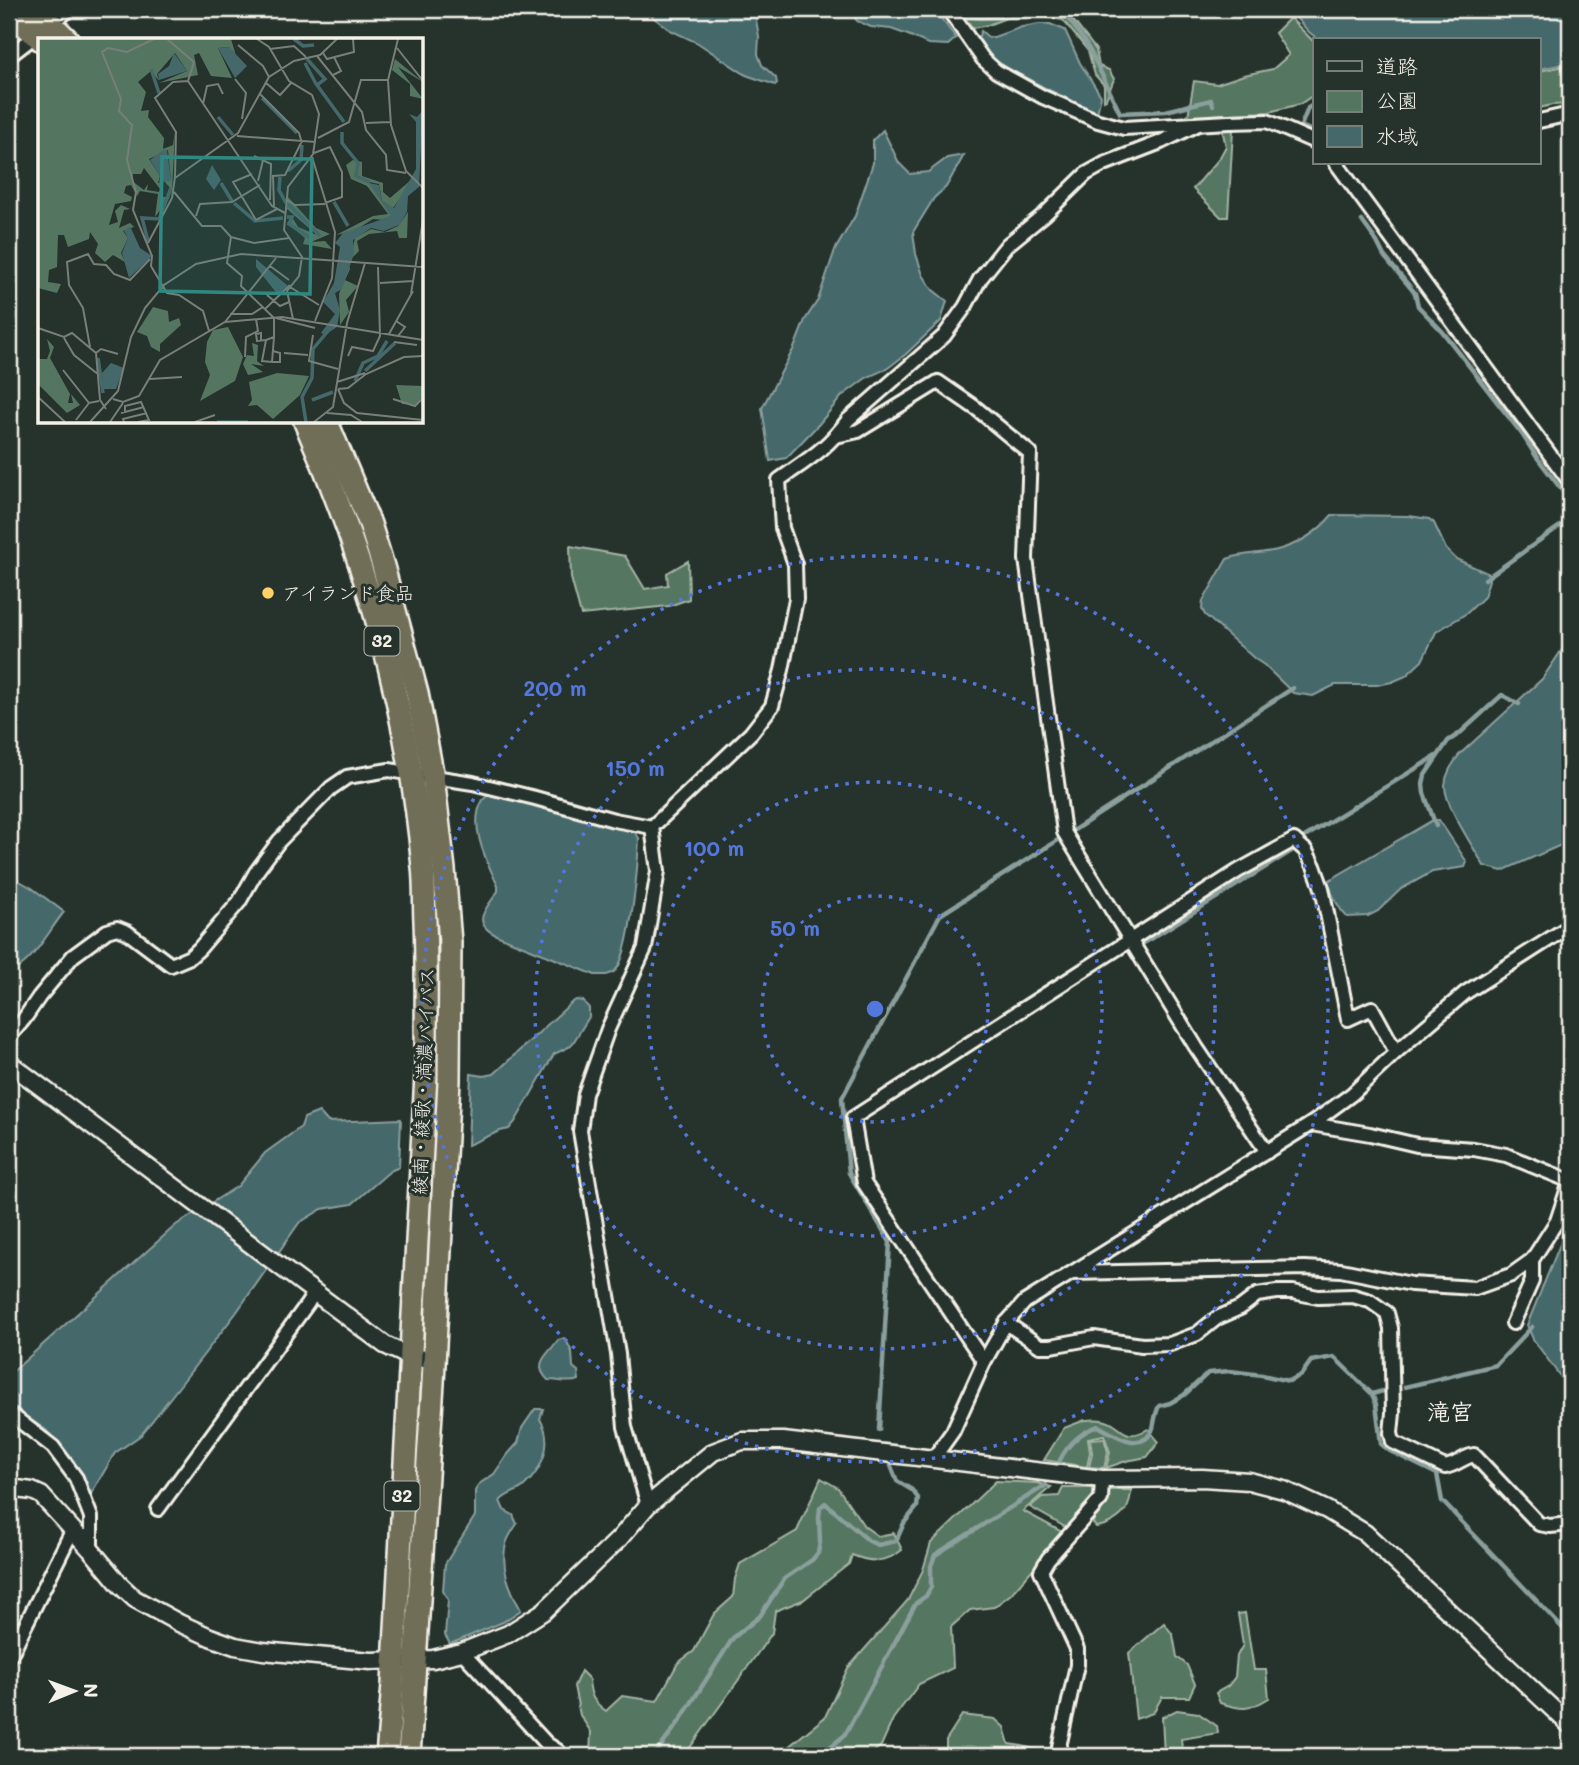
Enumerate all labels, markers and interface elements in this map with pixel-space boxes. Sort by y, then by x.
inset map [38,38,424,424]
legend [1313,38,1540,164]
text: 道路 [1376,52,1418,79]
text: 公園 [1376,86,1418,113]
text: 水域 [1376,122,1418,149]
place label: アイランド食品 [282,580,414,605]
marker: アイランド食品 [260,585,276,601]
road number: 32 [364,626,400,656]
text: 200 m [524,674,586,701]
text: 150 m [605,754,665,781]
text: 100 m [684,834,744,861]
text: 50 m [770,914,820,941]
street label: 綾南・綾歌・満濃バイパス [406,967,439,1195]
centre of rings [863,997,887,1021]
district label: 滝宮 [1427,1396,1473,1426]
road number: 32 [384,1482,420,1511]
north arrow [38,1656,108,1726]
text: N [79,1683,104,1698]

